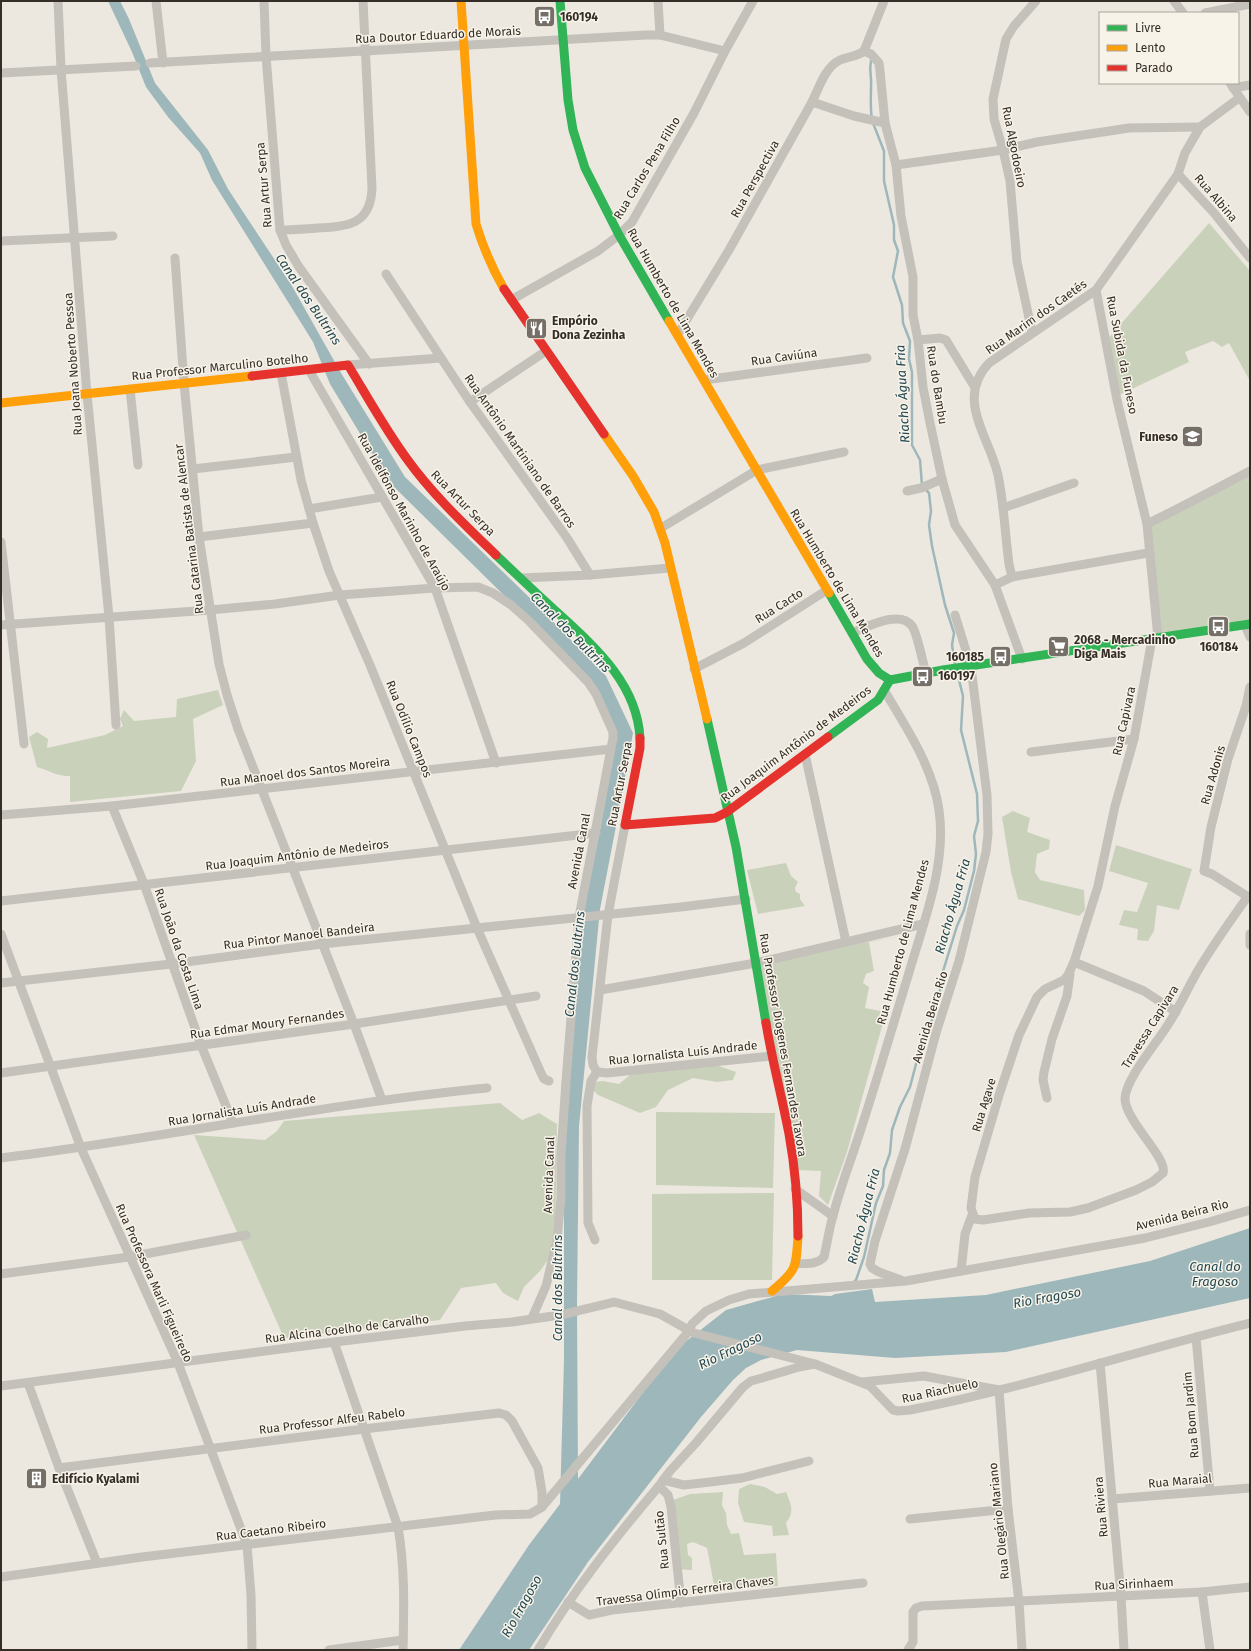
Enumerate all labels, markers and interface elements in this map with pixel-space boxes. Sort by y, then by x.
bus stop icon: 160194 [531,4,557,30]
place label: 160194 [560,10,598,24]
legend [1099,12,1239,84]
text: Livre [1135,21,1161,35]
street label: Rua Doutor Eduardo de Morais [355,24,522,46]
text: Lento [1135,41,1165,55]
text: Parado [1135,61,1173,75]
street label: Rua Algodoeiro [999,105,1029,189]
street label: Rua Carlos Pena Filho [611,114,683,222]
street label: Rua Perspectiva [728,138,782,220]
street label: Rua Artur Serpa [253,142,275,228]
street label: Rua Albina [1192,171,1240,225]
street label: Rua Humberto de Lima Mendes [624,226,722,381]
water label: Canal dos Bultrins [273,251,345,348]
street label: Rua Marim dos Caetés [983,277,1090,357]
street label: Rua Joana Noberto Pessoa [61,292,85,436]
street label: Rua Subida da Funeso [1104,295,1140,415]
place label: Empório Dona Zezinha [552,314,626,342]
restaurant icon: Empório Dona Zezinha [524,315,550,341]
water label: Riacho Água Fria [892,344,913,443]
street label: Rua Caviúna [750,345,818,369]
street label: Rua do Bambu [924,345,950,425]
street label: Rua Professor Marculino Botelho [131,351,309,383]
street label: Rua Antônio Martiniano de Barros [461,372,579,531]
school or university icon: Funeso [1180,424,1206,450]
place label: Funeso [1139,430,1178,444]
street label: Rua Idelfonso Marinho de Araújo [355,431,453,593]
street label: Rua Catarina Batista de Alencar [172,443,206,615]
street label: Rua Artur Serpa [428,467,498,539]
street label: Rua Humberto de Lima Mendes [787,506,887,660]
street label: Rua Cacto [752,586,806,626]
water label: Canal dos Bultrins [528,589,614,675]
bus stop icon: 160184 [1206,613,1232,639]
place label: 2068 - Mercadinho Diga Mais [1074,633,1176,661]
supermarket icon: 2068 - Mercadinho Diga Mais [1045,634,1071,660]
place label: 160184 [1200,640,1238,654]
bus stop icon: 160185 [987,644,1013,670]
place label: 160185 [946,650,985,664]
bus stop icon: 160197 [910,663,936,689]
place label: 160197 [938,669,975,683]
street label: Rua Odílio Campos [383,678,435,780]
street label: Rua Joaquim Antônio de Medeiros [718,683,874,805]
street label: Rua Capivara [1110,685,1138,757]
street label: Rua Artur Serpa [605,741,635,827]
street label: Rua Adonis [1198,743,1228,806]
street label: Rua Manoel dos Santos Moreira [219,755,391,789]
street label: Avenida Canal [565,812,593,890]
street label: Rua Joaquim Antônio de Medeiros [205,837,390,873]
street label: Rua Humberto de Lima Mendes [874,857,932,1026]
water label: Riacho Água Fria [932,857,973,955]
street label: Rua João da Costa Lima [152,887,206,1011]
water label: Canal dos Bultrins [561,910,588,1018]
street label: Rua Pintor Manoel Bandeira [223,920,375,952]
street label: Rua Professor Diogenes Fernandes Tavora [756,932,810,1158]
street label: Avenida Beira Rio [909,969,951,1065]
street label: Travessa Capivara [1119,983,1181,1071]
street label: Rua Edmar Moury Fernandes [189,1006,345,1042]
street label: Rua Jornalista Luís Andrade [608,1038,758,1068]
street label: Rua Agave [969,1076,999,1134]
street label: Rua Jornalista Luís Andrade [167,1091,317,1129]
street label: Avenida Canal [541,1136,557,1214]
water label: Riacho Água Fria [844,1167,883,1266]
street label: Avenida Beira Rio [1134,1197,1230,1233]
street label: Rua Professora Marli Figueiredo [113,1202,195,1364]
water label: Canal dos Bultrins [550,1235,565,1341]
water label: Canal do Fragoso [1189,1259,1241,1289]
water label: Rio Fragoso [1012,1284,1082,1311]
street label: Rua Alcina Coelho de Carvalho [264,1312,430,1346]
water label: Rio Fragoso [696,1329,764,1372]
street label: Rua Bom Jardim [1180,1371,1202,1459]
street label: Rua Riachuelo [900,1376,980,1406]
street label: Rua Professor Alfeu Rabelo [258,1405,406,1437]
street label: Rua Olegário Mariano [986,1462,1012,1580]
building icon: Edifício Kyalami [23,1466,49,1492]
street label: Rua Maraial [1148,1471,1213,1491]
place label: Edifício Kyalami [52,1472,139,1486]
street label: Rua Riviera [1091,1476,1111,1538]
street label: Rua Sultão [652,1510,672,1570]
street label: Rua Caetano Ribeiro [215,1516,327,1544]
water label: Rio Fragoso [498,1573,545,1640]
street label: Travessa Olímpio Ferreira Chaves [596,1573,775,1609]
street label: Rua Sirinhaem [1094,1575,1174,1593]

